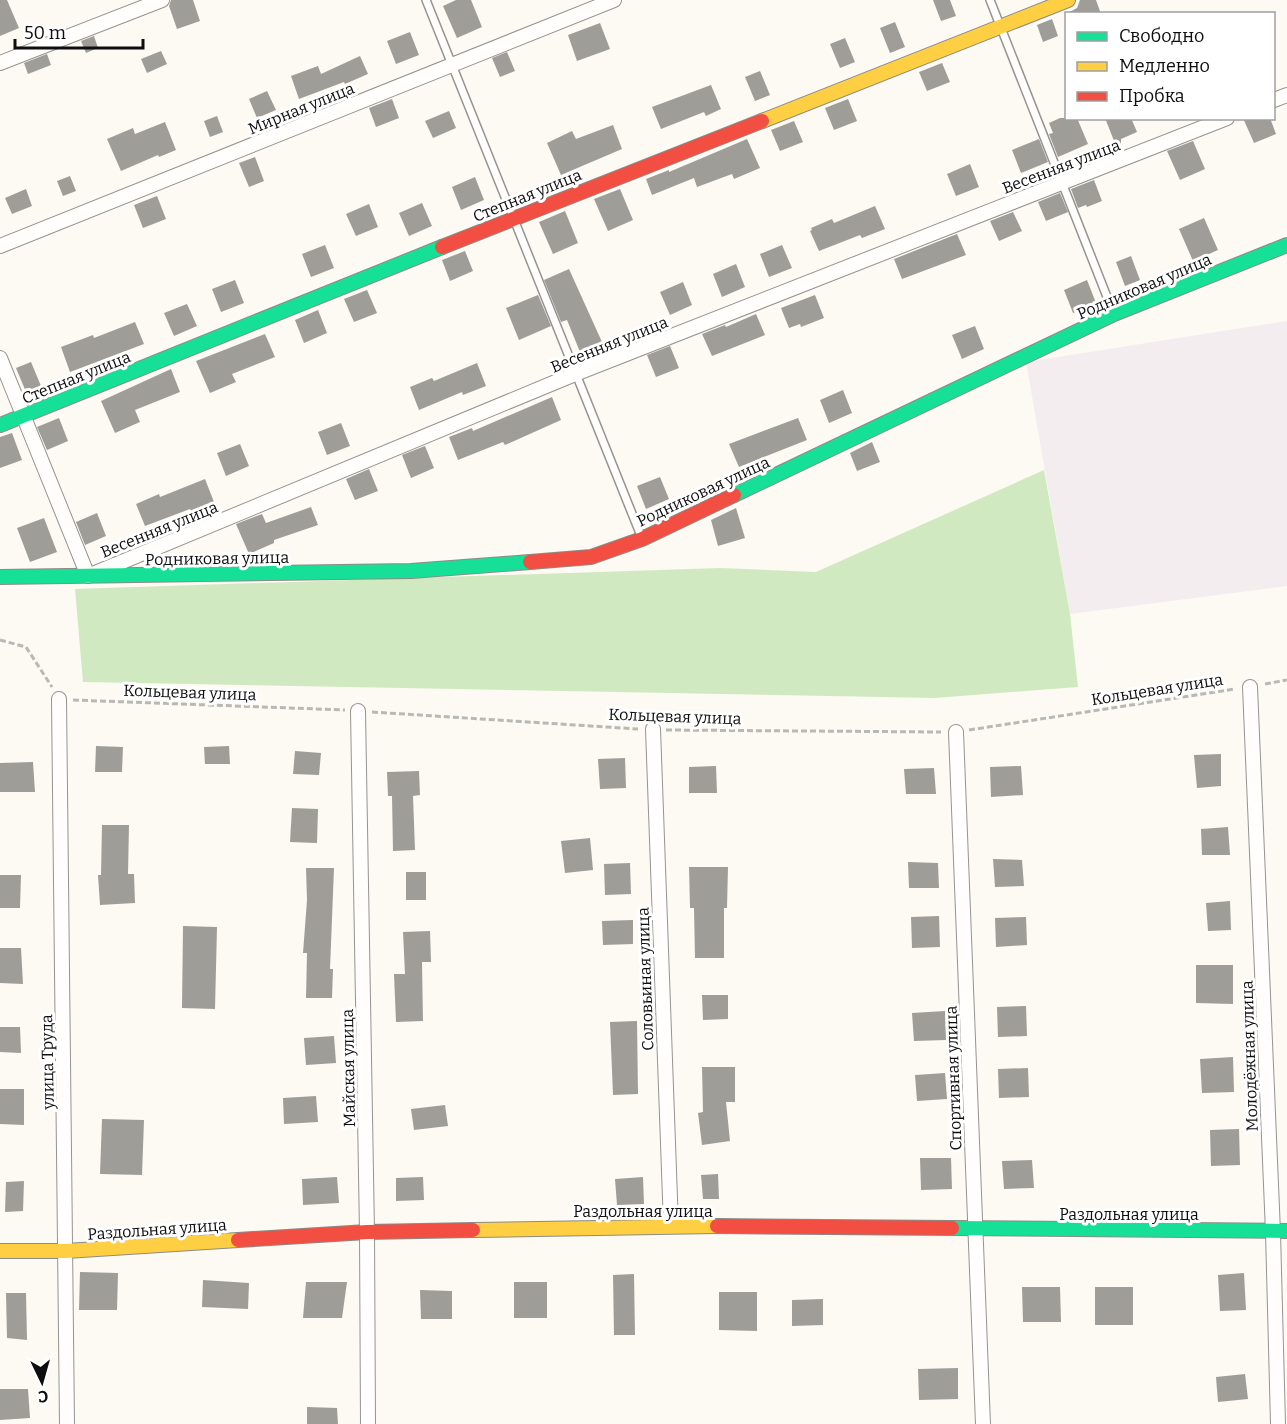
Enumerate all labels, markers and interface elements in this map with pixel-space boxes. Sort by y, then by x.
scale bar [15,12,142,50]
legend [1065,12,1275,120]
text: 50 m [24,22,66,44]
text: Свободно [1119,25,1204,47]
text: Медленно [1119,55,1210,77]
street label: Мирная улица [245,78,357,138]
text: Пробка [1119,85,1185,107]
street label: Весенняя улица [1000,135,1123,198]
street label: Степная улица [470,165,585,226]
street label: Родниковая улица [1074,249,1214,323]
street label: Весенняя улица [548,312,671,377]
street label: Степная улица [19,347,134,408]
street label: Родниковая улица [634,452,773,531]
street label: Весенняя улица [98,497,221,562]
street label: Родниковая улица [145,548,289,569]
street label: Кольцевая улица [1090,670,1225,709]
street label: Кольцевая улица [123,681,257,704]
street label: Кольцевая улица [608,705,742,728]
street label: Соловьиная улица [633,907,657,1051]
street label: Молодёжная улица [1237,980,1262,1132]
street label: Спортивная улица [941,1005,966,1151]
street label: Майская улица [338,1008,359,1127]
street label: улица Труда [37,1014,58,1111]
street label: Раздольная улица [573,1202,713,1221]
street label: Раздольная улица [1059,1205,1199,1224]
street label: Раздольная улица [87,1215,228,1244]
north arrow [12,1352,72,1412]
text: С [37,1387,49,1406]

